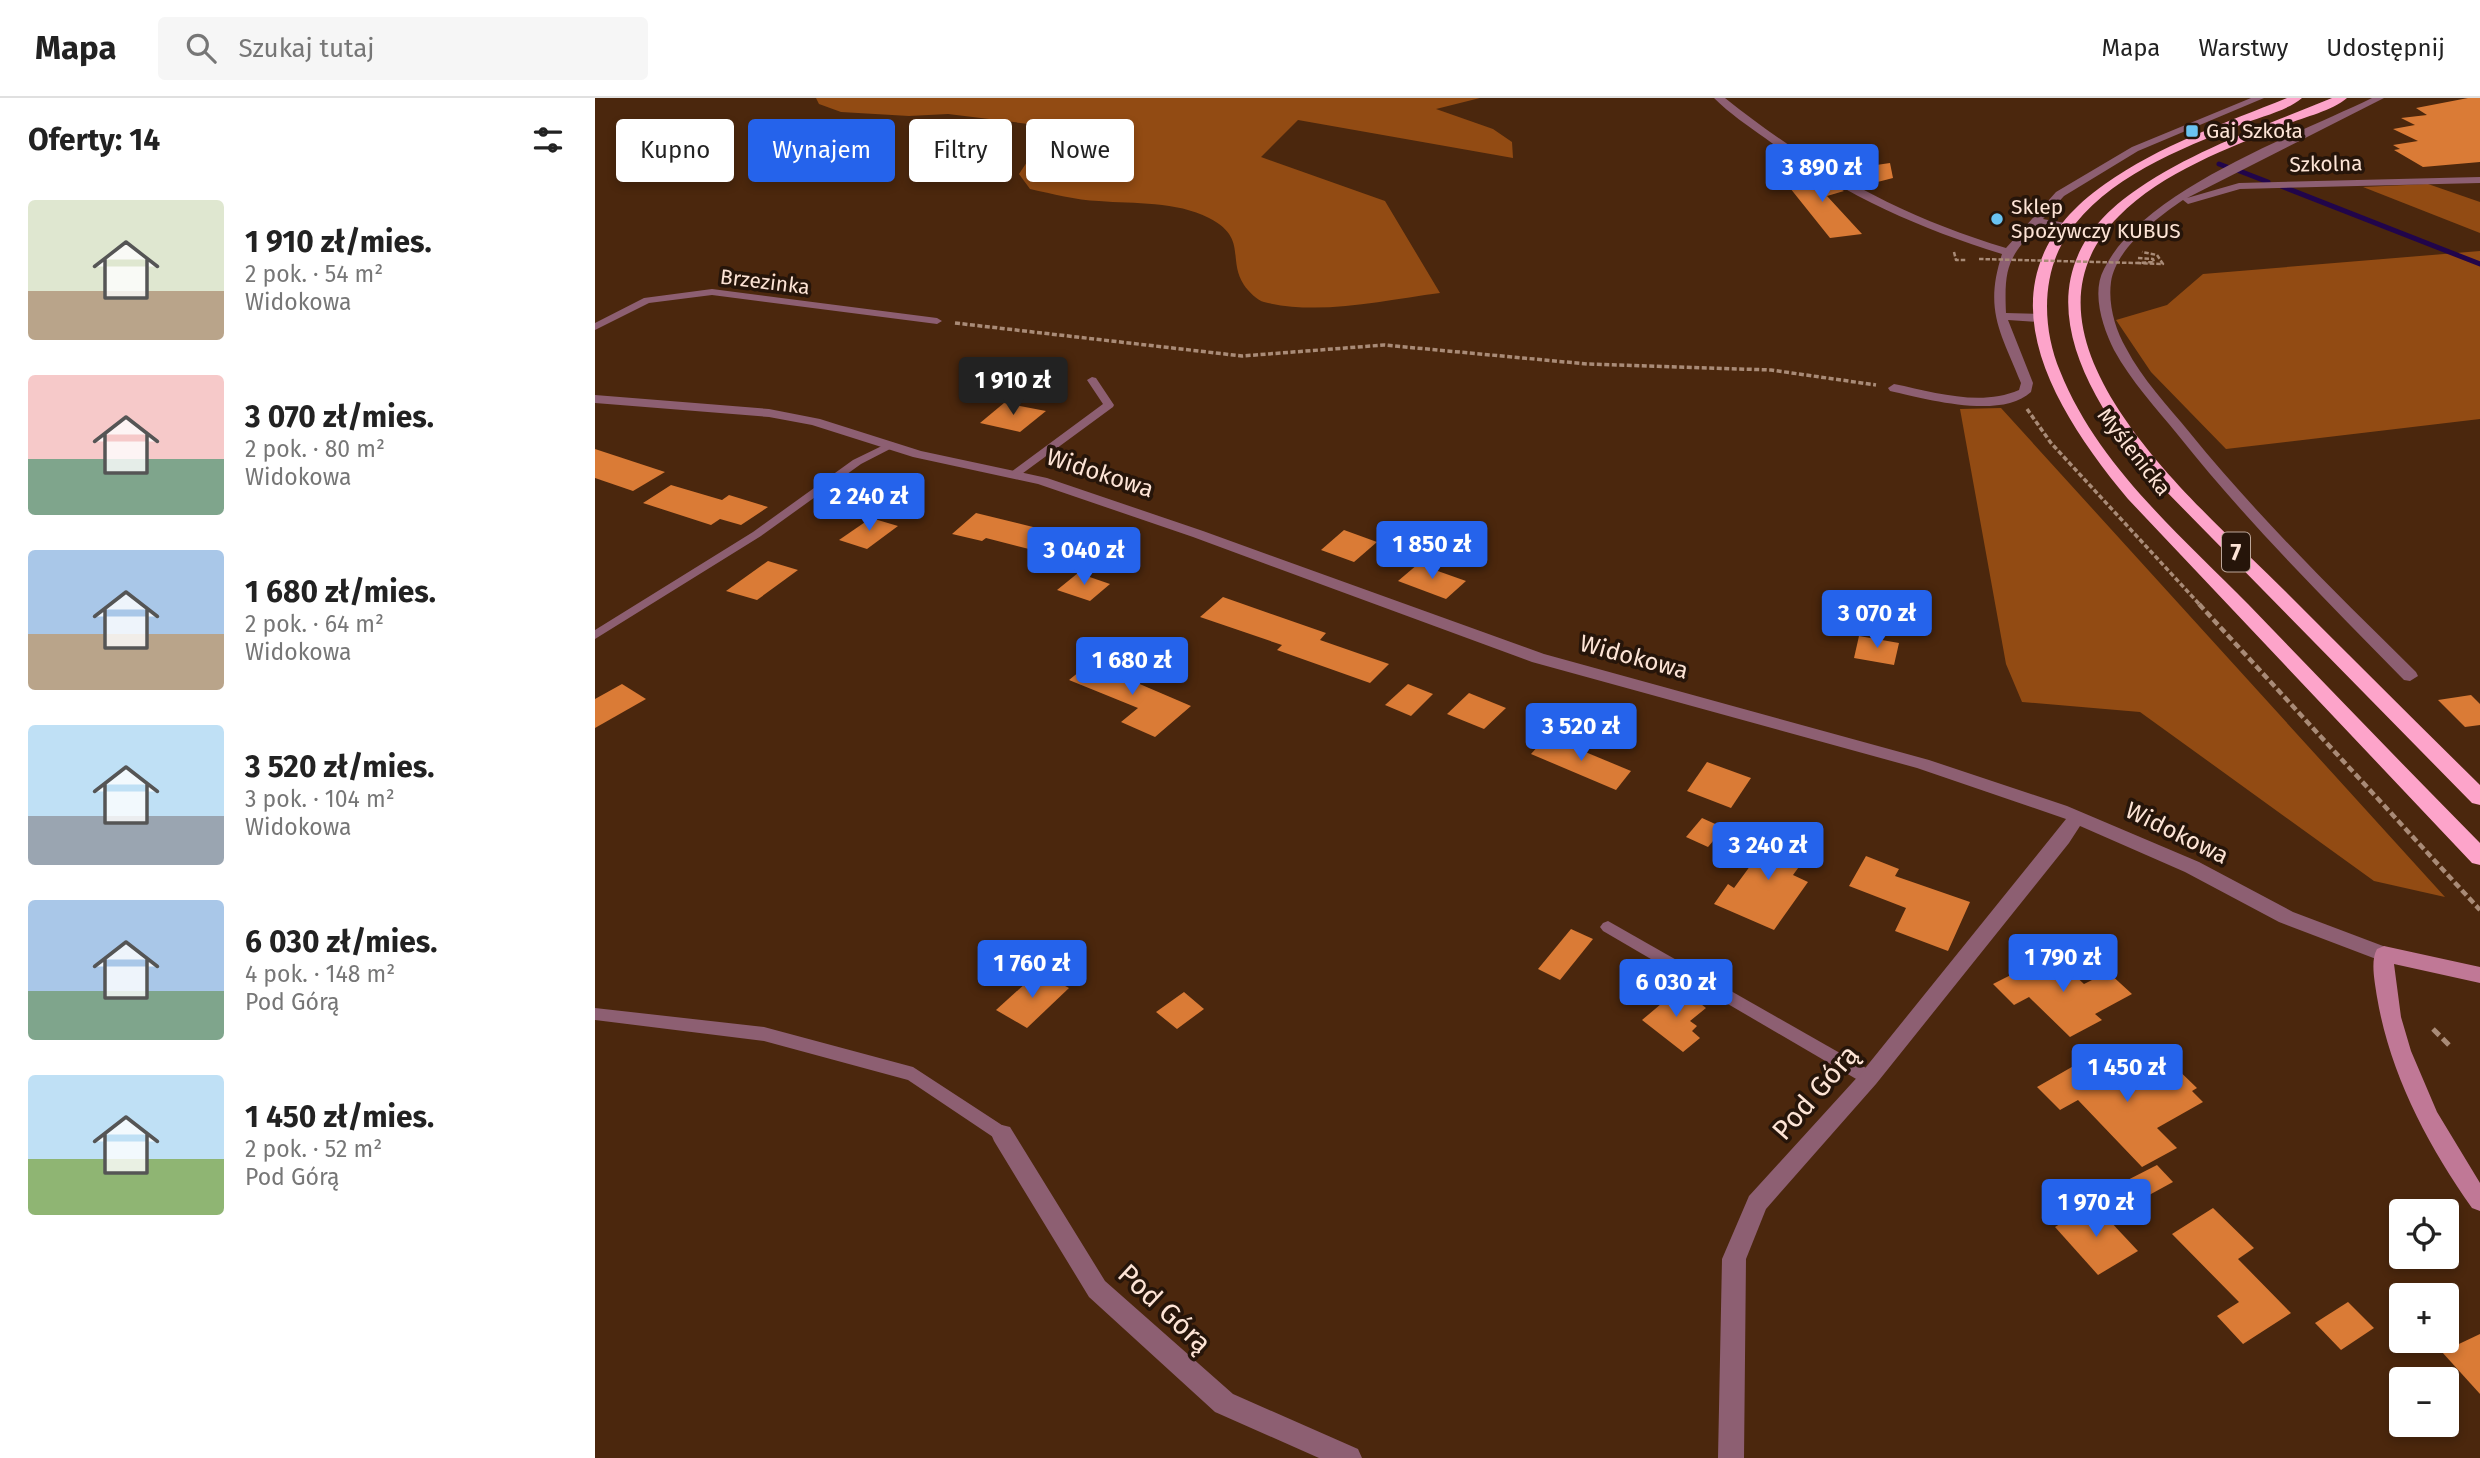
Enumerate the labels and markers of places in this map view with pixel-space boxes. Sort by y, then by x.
place label: Gaj Szkoła [2206,118,2303,144]
marker: Gaj Szkoła [2184,123,2200,139]
pin: 3 890 zł [1750,144,1894,204]
place label: Sklep Spożywczy KUBUS [2011,194,2181,244]
marker: Sklep Spożywczy KUBUS [1989,211,2005,227]
pin: 1 910 zł [941,358,1085,417]
pin: 2 240 zł [797,474,941,533]
pin: 1 850 zł [1360,522,1504,581]
pin: 3 040 zł [1012,528,1156,587]
pin: 3 070 zł [1805,590,1949,650]
pin: 1 680 zł [1060,638,1204,697]
pin: 3 520 zł [1509,704,1653,763]
pin: 3 240 zł [1696,822,1840,882]
pin: 1 790 zł [1991,934,2135,994]
pin: 1 760 zł [960,940,1104,1000]
pin: 6 030 zł [1604,960,1748,1019]
pin: 1 450 zł [2055,1044,2199,1104]
pin: 1 970 zł [2024,1180,2168,1239]

